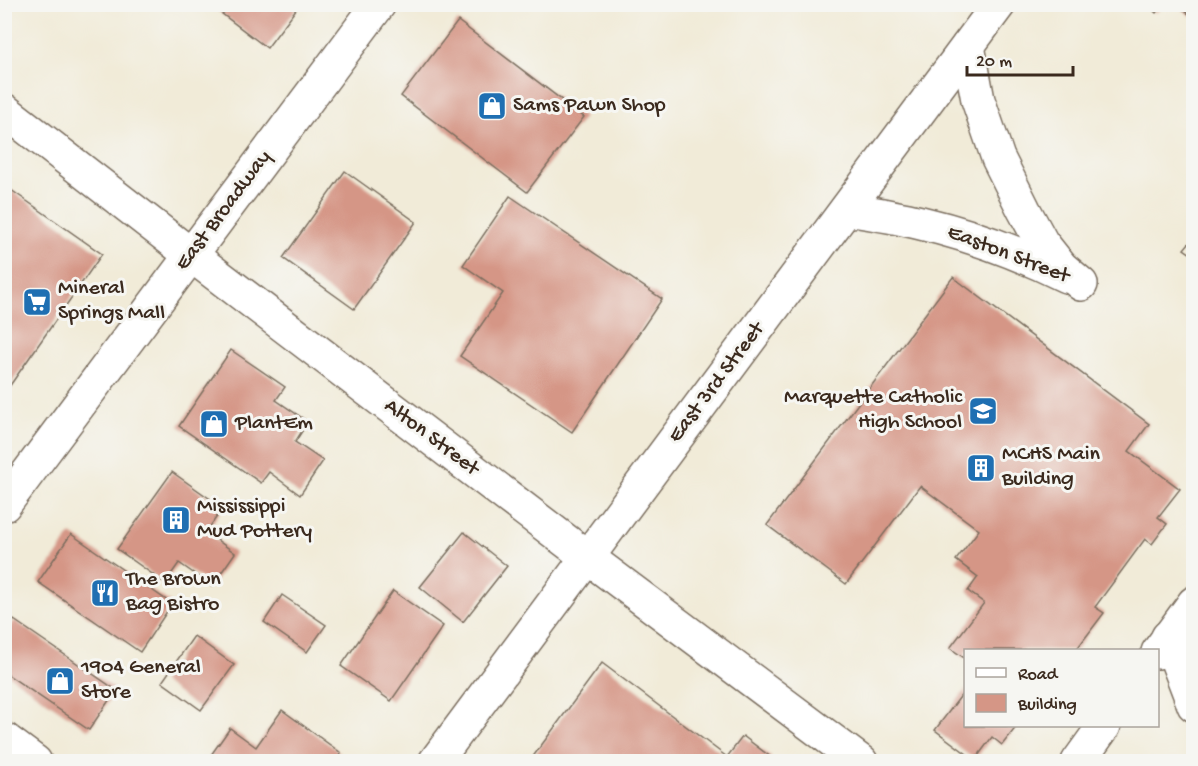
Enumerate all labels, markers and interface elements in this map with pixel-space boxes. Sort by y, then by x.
scale bar [967,39,1074,77]
text: 20 m [976,52,1012,73]
shop icon: Sams Pawn Shop [476,90,508,122]
place label: Sams Pawn Shop [513,93,666,119]
street label: East Broadway [170,146,278,276]
street label: Easton Street [943,220,1075,291]
place label: Mineral Springs Mall [58,276,165,327]
supermarket icon: Mineral Springs Mall [21,286,53,318]
street label: East 3rd Street [663,316,772,448]
place label: Marquette Catholic High School [784,385,964,436]
street label: Alton Street [378,394,485,483]
school or university icon: Marquette Catholic High School [967,395,999,427]
shop icon: PlantEm [198,408,230,440]
place label: PlantEm [234,411,313,437]
place label: MCHS Main Building [1001,442,1100,493]
building icon: MCHS Main Building [965,452,997,484]
place label: Mississippi Mud Pottery [197,494,312,545]
building icon: Mississippi Mud Pottery [160,504,192,536]
place label: The Brown Bag Bistro [124,567,221,618]
restaurant icon: The Brown Bag Bistro [89,577,121,609]
legend [964,649,1159,727]
place label: 1904 General Store [80,655,201,706]
shop icon: 1904 General Store [44,665,76,697]
text: Road [1018,665,1059,686]
text: Building [1017,695,1077,716]

